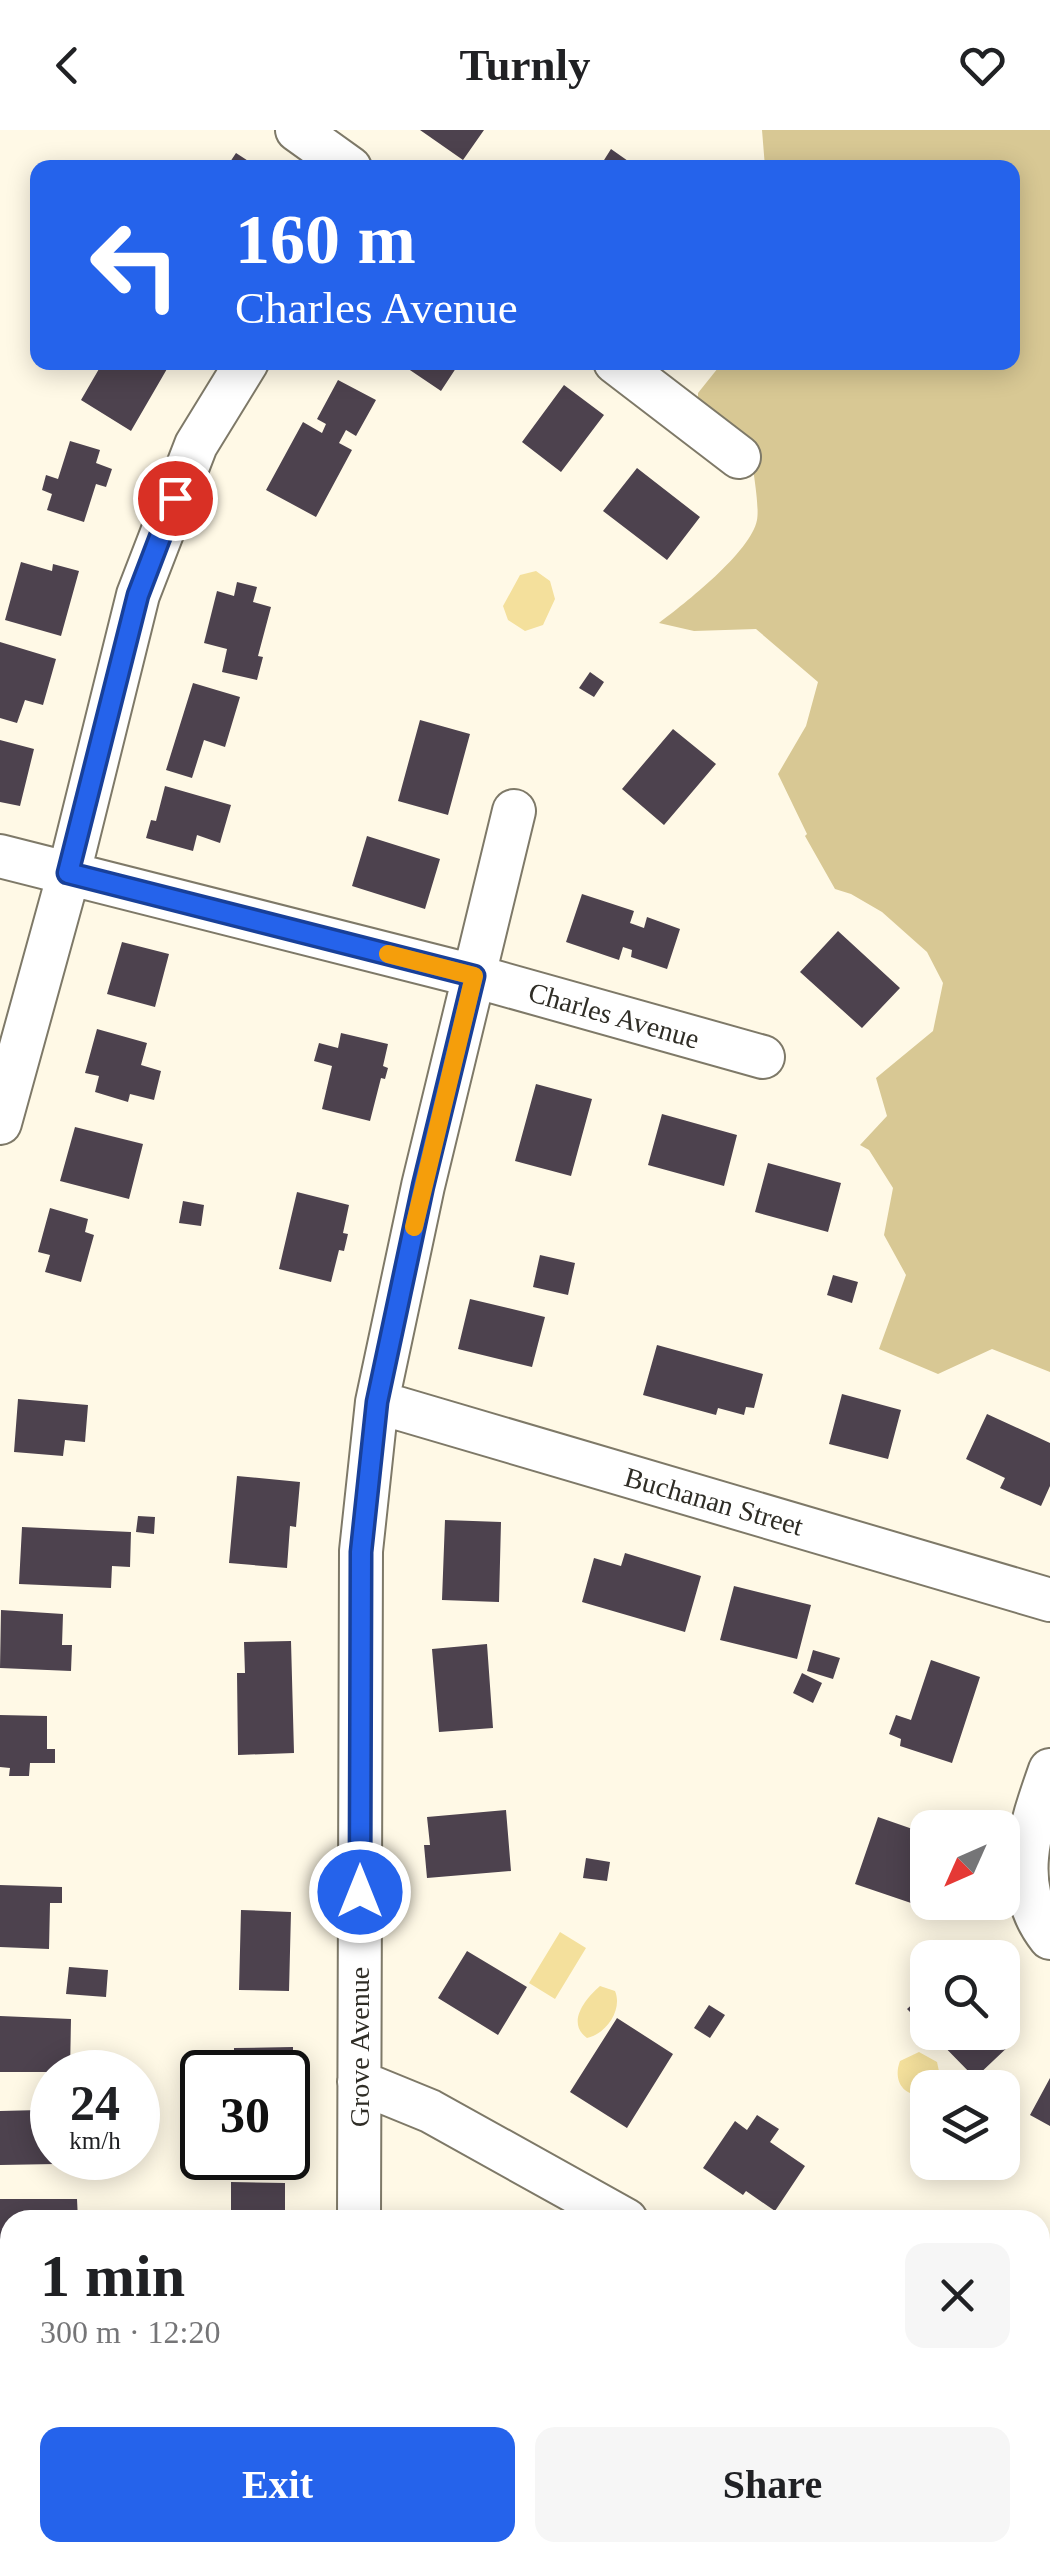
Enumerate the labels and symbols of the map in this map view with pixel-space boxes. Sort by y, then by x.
pin [133,456,218,541]
street label: Charles Avenue [525,976,703,1055]
street label: Buchanan Street [621,1461,807,1542]
north arrow [910,1810,1020,1920]
position arrow [308,1840,412,1944]
street label: Grove Avenue [344,1967,375,2127]
speed limit sign: 30 [180,2050,310,2180]

